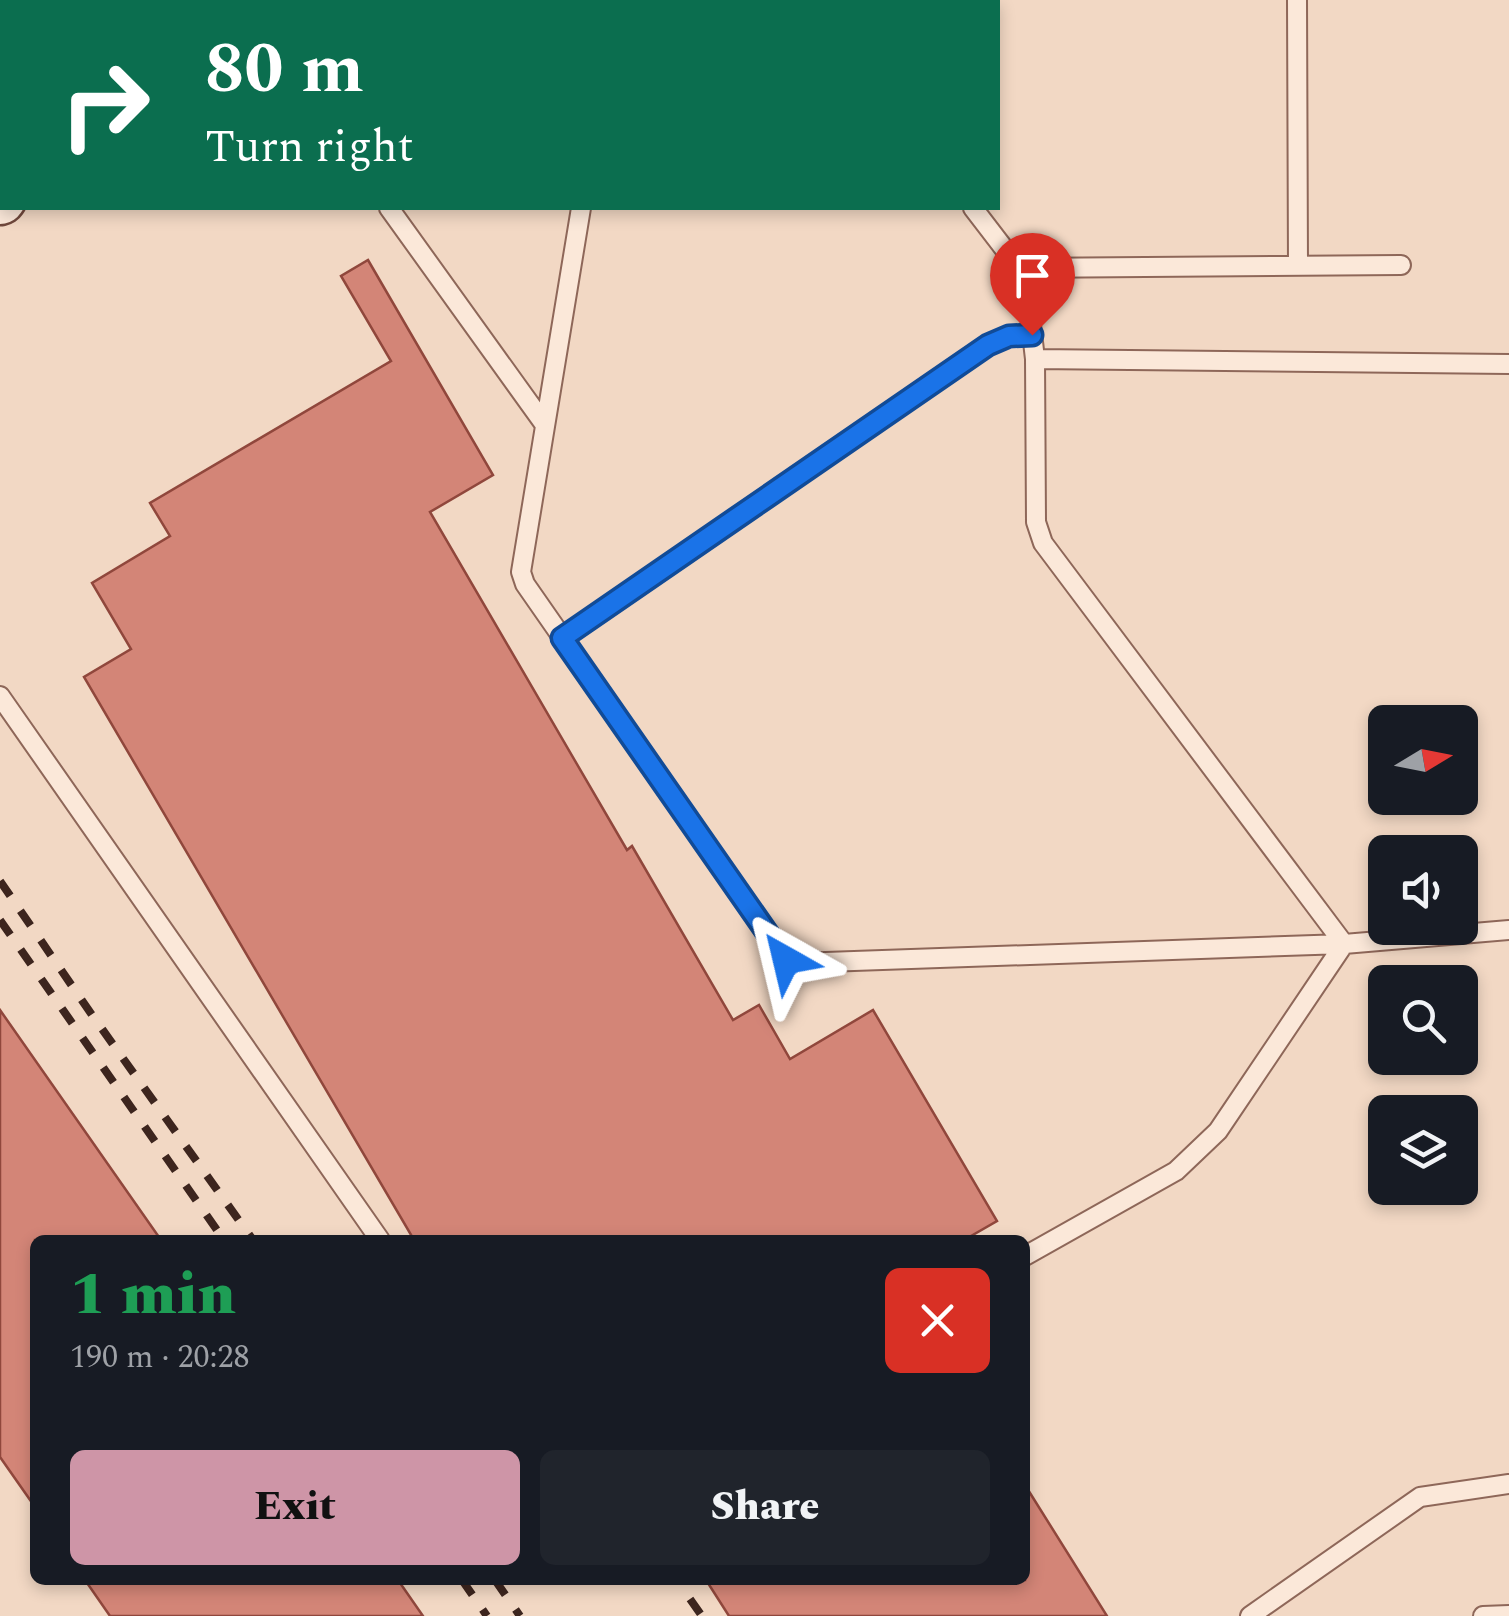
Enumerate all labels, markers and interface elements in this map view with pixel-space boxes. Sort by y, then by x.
text: 80 m [205,17,364,123]
icon: right [40,40,170,170]
text: Turn right [205,113,414,182]
pin [990,233,1075,336]
icon: arrive [1005,248,1060,303]
north arrow [1368,705,1478,815]
map controls [1368,705,1478,1205]
button: sound [1368,835,1478,945]
position arrow [734,908,838,1012]
button: search [1368,965,1478,1075]
button: layers [1368,1095,1478,1205]
text: 1 min [70,1249,236,1341]
button: close [885,1268,990,1373]
text: 190 m · 20:28 [70,1333,250,1382]
button: Exit [70,1450,520,1565]
button: Share [540,1450,990,1565]

